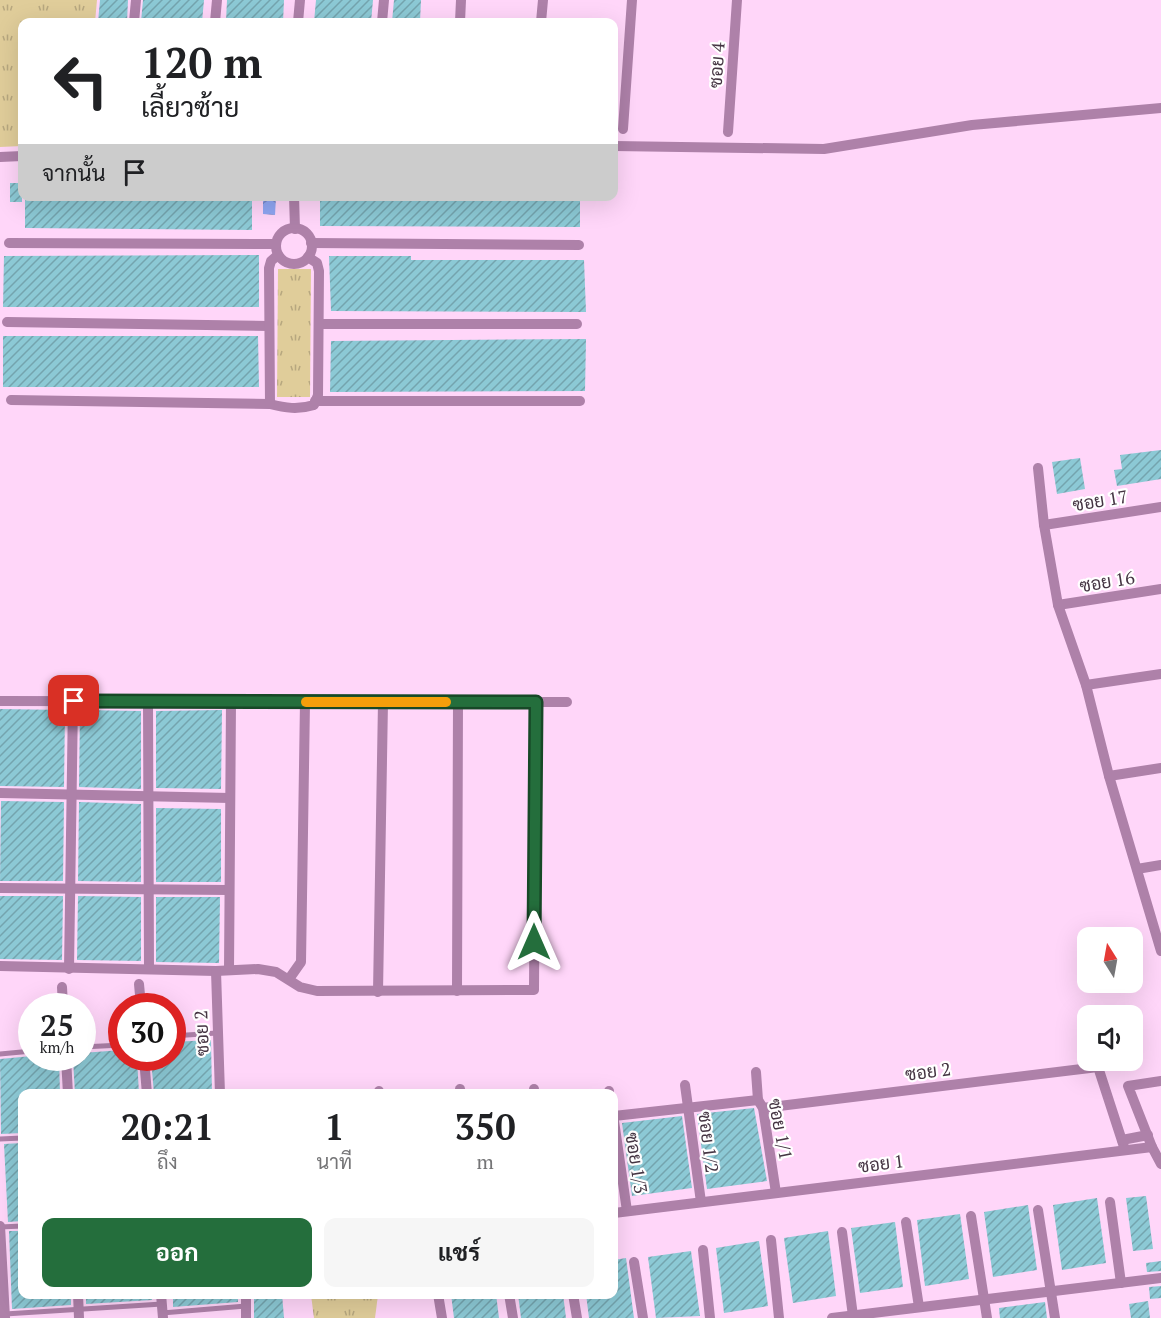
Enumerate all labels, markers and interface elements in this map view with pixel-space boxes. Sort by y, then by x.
text: 120 m [141,34,262,90]
street label: ซอย 4 [702,41,730,89]
icon: left [42,42,120,120]
text: เลี้ยวซ้าย [141,89,239,125]
icon: arrive [118,156,151,189]
text: จากนั้น [42,158,106,187]
street label: ซอย 17 [1071,484,1129,516]
street label: ซอย 16 [1078,565,1137,597]
pin [48,675,99,726]
icon: arrive [57,684,90,717]
position arrow [502,910,566,974]
north arrow [1077,927,1143,993]
map controls [1077,927,1143,1071]
speed limit sign: 30 [108,993,186,1071]
text: 25 [40,1005,74,1045]
button: sound [1077,1005,1143,1071]
street label: ซอย 2 [188,1010,214,1056]
text: km/h [40,1037,74,1057]
street label: ซอย 2 [904,1056,952,1086]
street label: ซอย 1/1 [763,1096,799,1162]
text: 20:21 [120,1103,214,1150]
text: 1 [324,1103,345,1150]
text: 350 [455,1103,516,1150]
street label: ซอย 1/2 [693,1110,725,1174]
street label: ซอย 1/3 [620,1131,654,1195]
text: ถึง [157,1148,178,1175]
text: นาที [317,1148,352,1175]
text: m [476,1148,494,1175]
street label: ซอย 1 [857,1148,905,1178]
button: ออก [42,1218,312,1287]
button: แชร์ [324,1218,594,1287]

